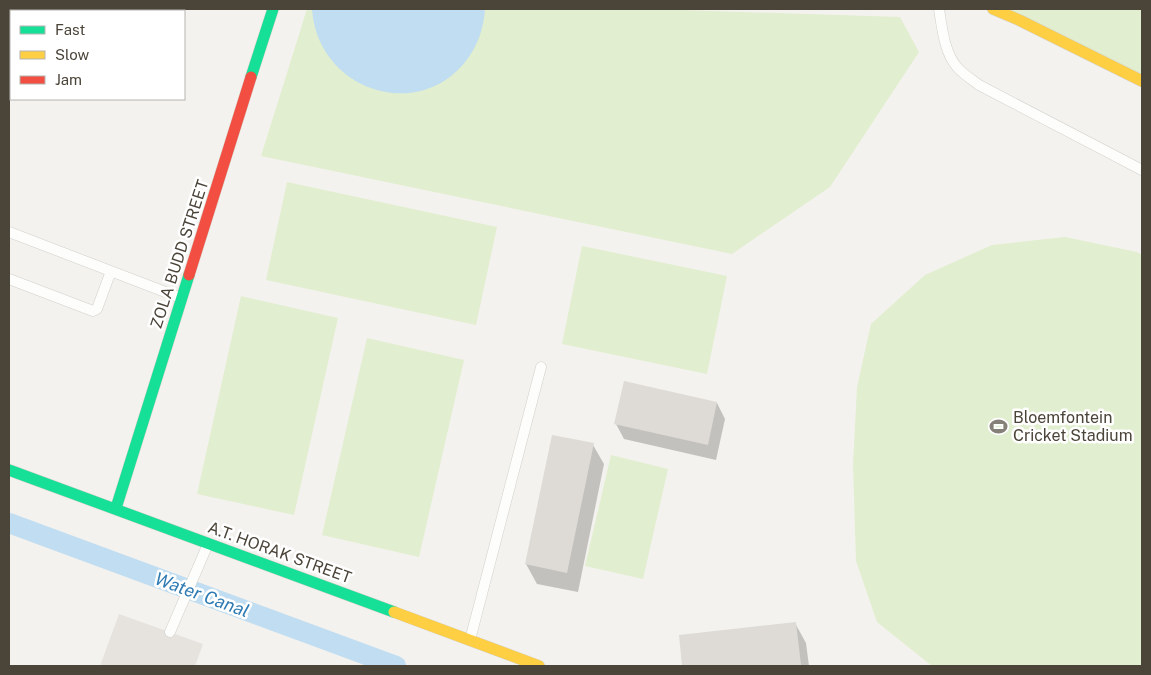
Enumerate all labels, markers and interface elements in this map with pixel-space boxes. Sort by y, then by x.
legend [10,10,185,100]
text: Fast [55,21,85,38]
text: Slow [55,46,90,63]
text: Jam [55,71,82,88]
street label: ZOLA BUDD STREET [146,177,213,331]
place label: Bloemfontein Cricket Stadium [1013,408,1133,445]
sports icon: Bloemfontein Cricket Stadium [989,416,1009,436]
street label: A.T. HORAK STREET [205,518,355,587]
water label: Water Canal [152,568,252,621]

